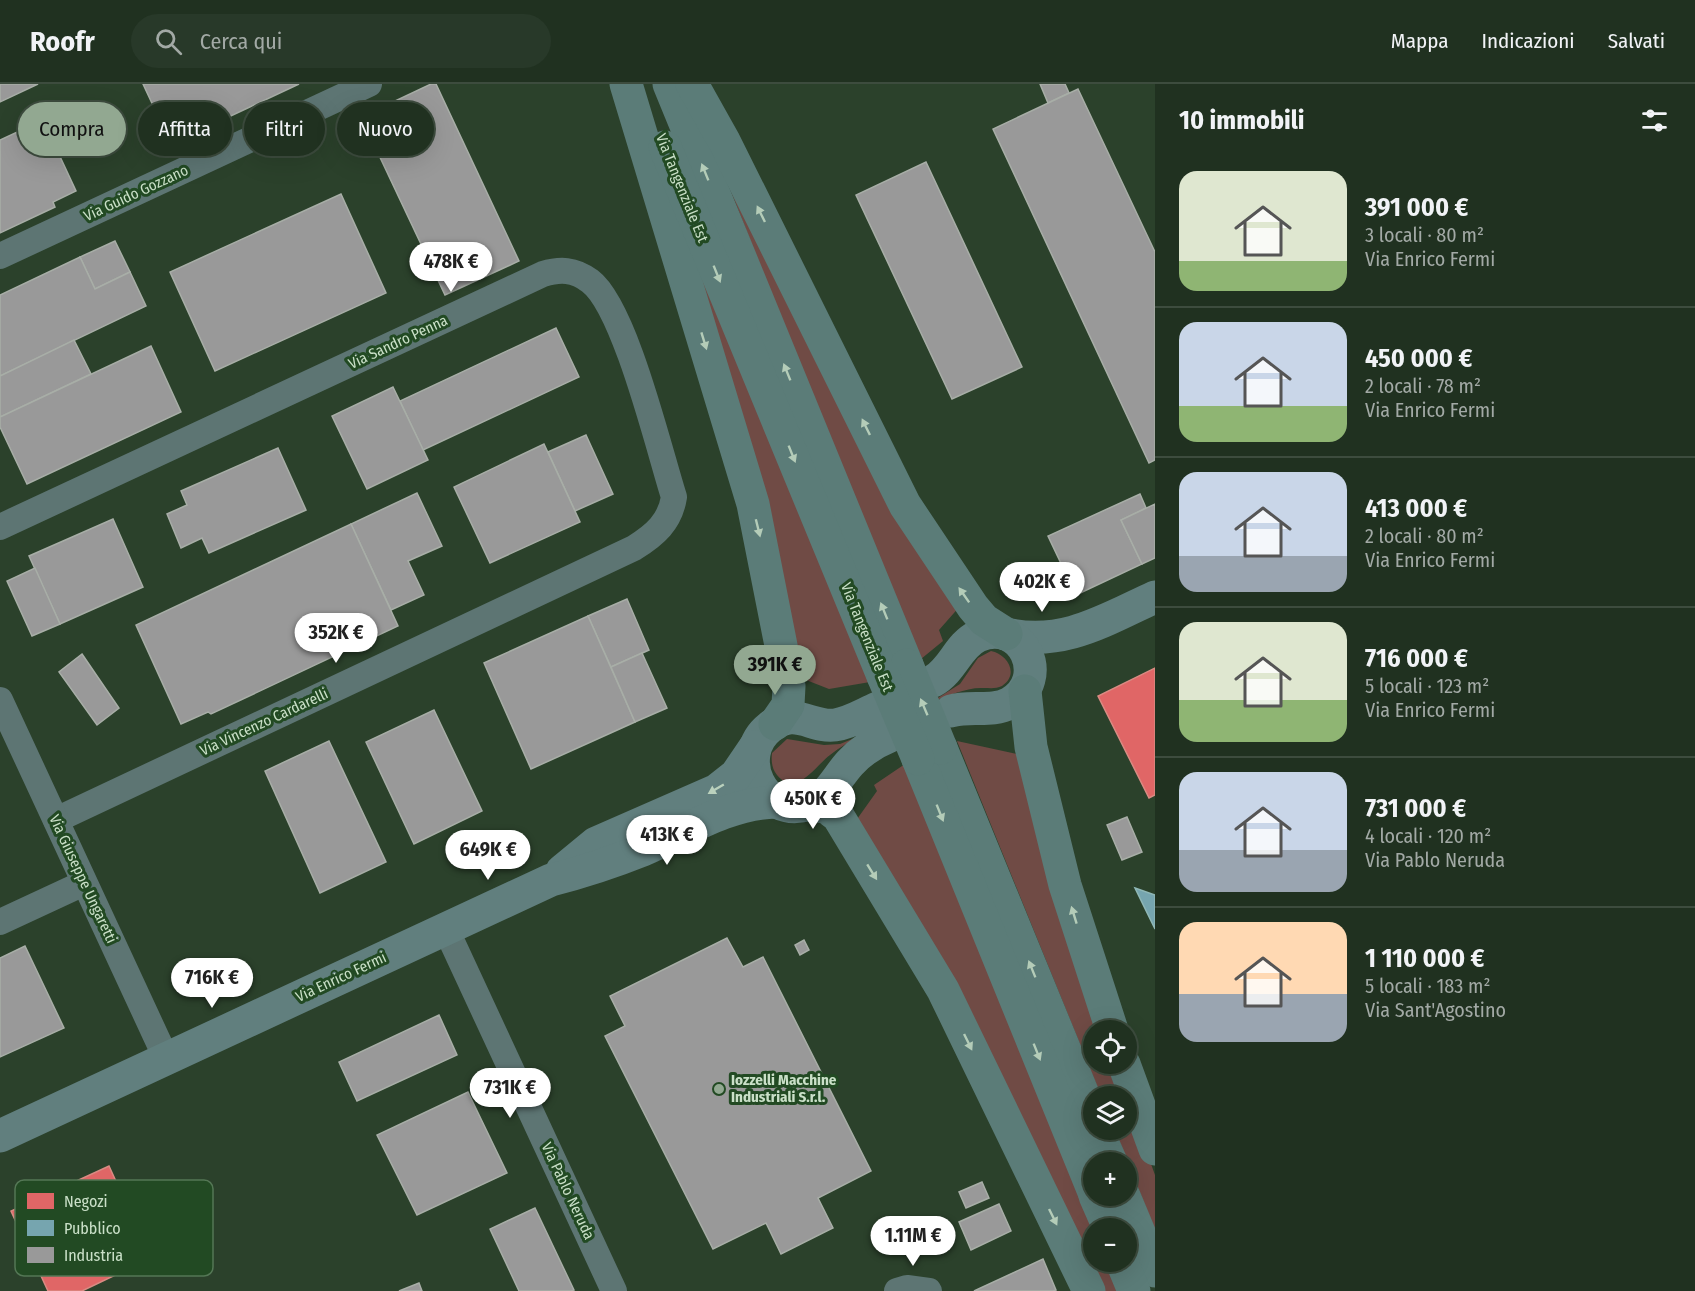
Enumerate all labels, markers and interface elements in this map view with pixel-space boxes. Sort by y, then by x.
search box [131,14,551,68]
text: Roofr [30,25,95,58]
icon: search [152,25,185,58]
text: Cerca qui [200,28,282,55]
text: Mappa [1391,28,1448,54]
text: Indicazioni [1481,28,1575,54]
text: Salvati [1608,28,1665,54]
chip: Compra [18,102,126,156]
chip: Affitta [138,102,232,156]
chip: Filtri [244,102,325,156]
chip: Nuovo [337,102,434,156]
icon: filters [1638,104,1671,137]
text: 10 immobili [1179,105,1305,136]
street label: Via Tangenziale Est [652,131,712,245]
street label: Via Guido Gozzano [81,161,191,225]
one-way arrow [700,163,709,181]
text: 391 000 € [1365,192,1468,223]
icon: home [1227,195,1299,267]
one-way arrow [756,206,765,223]
text: 3 locali · 80 m² [1365,223,1484,247]
pin: 478K € [402,242,500,293]
text: Via Enrico Fermi [1365,247,1495,271]
text: 478K € [423,249,479,273]
one-way arrow [713,265,722,283]
street label: Via Sandro Penna [346,311,450,373]
one-way arrow [700,332,709,350]
text: 450 000 € [1365,343,1472,374]
icon: home [1227,346,1299,418]
one-way arrow [782,363,792,381]
text: 2 locali · 78 m² [1365,374,1481,398]
text: Via Enrico Fermi [1365,398,1495,422]
one-way arrow [861,418,871,435]
one-way arrow [788,445,797,463]
text: 413 000 € [1365,493,1467,524]
icon: home [1227,496,1299,568]
one-way arrow [754,519,764,537]
text: 2 locali · 80 m² [1365,524,1484,548]
text: Via Enrico Fermi [1365,548,1495,572]
pin: 402K € [993,562,1091,613]
text: 402K € [1014,569,1070,593]
street label: Via Tangenziale Est [837,580,897,694]
one-way arrow [958,587,970,603]
one-way arrow [879,602,888,620]
pin: 352K € [287,613,385,664]
text: 352K € [309,620,363,644]
text: 716 000 € [1365,643,1468,674]
pin: 391K € [726,645,824,696]
icon: home [1227,646,1299,718]
text: 391K € [748,652,802,676]
text: 5 locali · 123 m² [1365,674,1489,698]
street label: Via Vincenzo Cardarelli [197,684,331,760]
one-way arrow [919,697,929,715]
text: Via Enrico Fermi [1365,698,1495,722]
pin: 450K € [764,779,862,830]
one-way arrow [707,784,724,794]
text: 450K € [784,786,842,810]
text: 731 000 € [1365,793,1466,824]
icon: home [1227,796,1299,868]
one-way arrow [936,804,945,822]
street label: Via Giuseppe Ungaretti [45,812,121,946]
pin: 413K € [618,815,716,866]
text: 413K € [640,822,694,846]
text: 4 locali · 120 m² [1365,824,1491,848]
pin: 649K € [439,830,537,881]
text: 649K € [459,837,517,861]
text: Via Pablo Neruda [1365,848,1505,872]
one-way arrow [867,864,878,880]
one-way arrow [1069,906,1079,924]
text: 1 110 000 € [1365,943,1484,974]
icon: home [1227,946,1299,1018]
street label: Via Enrico Fermi [293,948,389,1006]
pin: 716K € [163,958,261,1009]
one-way arrow [1027,960,1036,978]
text: 716K € [185,965,239,989]
text: 5 locali · 183 m² [1365,974,1491,998]
text: Via Sant'Agostino [1365,998,1506,1022]
map controls [1083,1020,1137,1272]
button: locate [1083,1020,1137,1074]
one-way arrow [964,1033,973,1050]
one-way arrow [1033,1043,1042,1061]
pin: 731K € [461,1068,559,1119]
place label: Iozzelli Macchine Industriali S.r.l. [731,1071,837,1106]
text: 731K € [484,1075,536,1099]
marker: Iozzelli Macchine Industriali S.r.l. [712,1082,726,1096]
button: layers [1083,1086,1137,1140]
street label: Via Pablo Neruda [538,1140,598,1242]
button: + [1083,1152,1137,1206]
legend [15,1180,213,1276]
text: Negozi [64,1192,108,1211]
one-way arrow [1048,1209,1058,1226]
pin: 1.11M € [858,1216,968,1267]
button: − [1083,1218,1137,1272]
text: Pubblico [64,1219,121,1238]
text: 1.11M € [885,1223,941,1247]
text: Industria [64,1246,123,1265]

